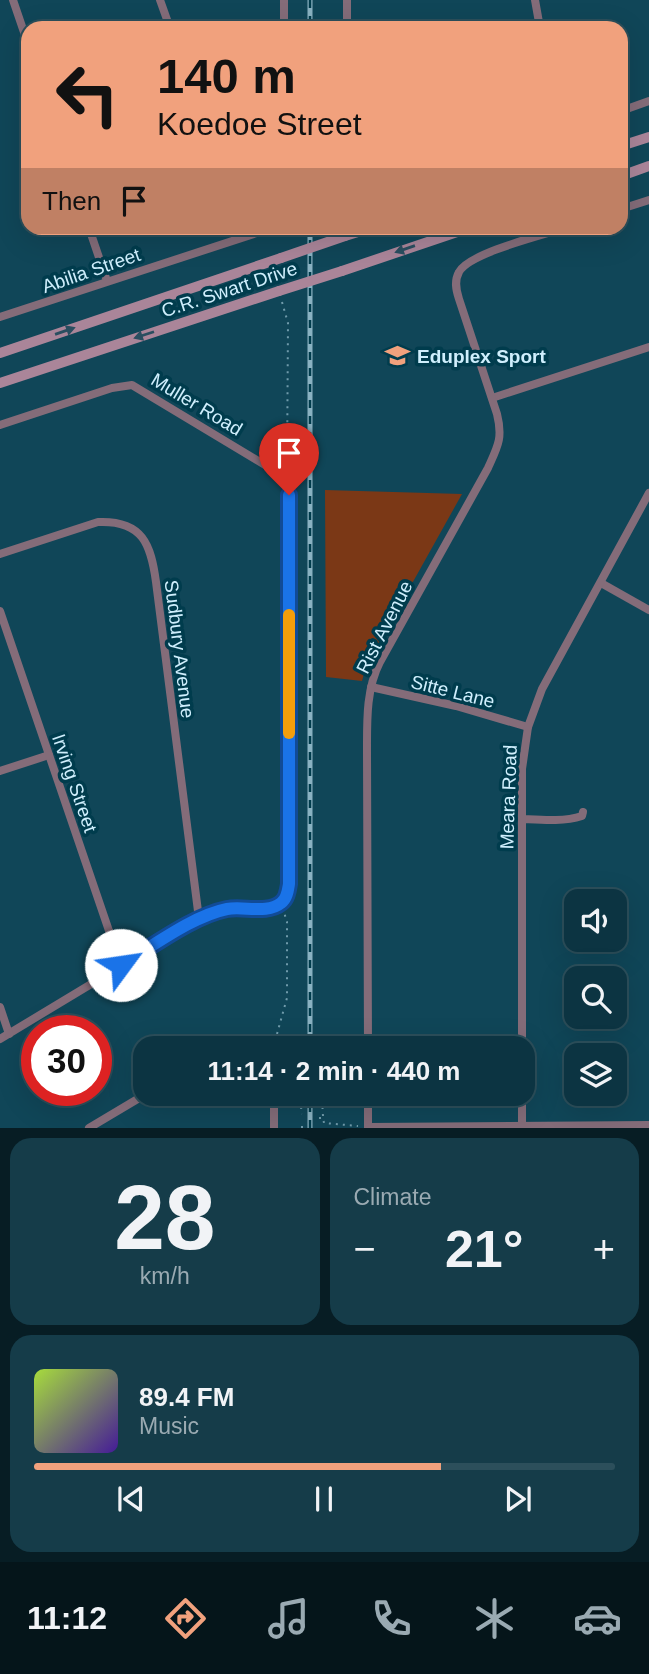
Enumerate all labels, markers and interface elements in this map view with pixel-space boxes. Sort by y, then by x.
icon: left [42,49,133,140]
text: 140 m [157,49,296,103]
text: Koedoe Street [157,106,362,142]
icon: arrive [115,182,153,220]
text: Then [42,186,101,216]
street label: Abilia Street [39,244,144,297]
one-way arrow [395,244,416,255]
street label: C.R. Swart Drive [159,258,300,321]
one-way arrow [54,326,75,336]
one-way arrow [134,331,155,341]
school or university icon: Eduplex Sport [383,342,411,370]
place label: Eduplex Sport [417,346,546,367]
street label: Muller Road [147,369,246,440]
pin [259,423,319,495]
icon: arrive [270,434,308,472]
street label: Rist Avenue [352,577,417,677]
street label: Sudbury Avenue [161,579,198,719]
street label: Sitte Lane [409,671,497,712]
street label: Irving Street [48,731,101,836]
street label: Meara Road [496,744,521,850]
map controls [564,889,627,1106]
button: sound [564,889,627,952]
position arrow [84,928,158,1002]
button: search [564,966,627,1029]
speed limit sign: 30 [21,1015,112,1106]
button: layers [564,1043,627,1106]
text: 11:14 · 2 min · 440 m [208,1056,460,1086]
text: 28 [114,1167,215,1268]
text: Climate [354,1184,431,1210]
text: 21° [445,1220,524,1278]
text: − [354,1228,376,1270]
text: + [593,1228,615,1270]
text: km/h [140,1263,190,1289]
text: 89.4 FM [139,1382,234,1412]
text: Music [139,1413,199,1439]
icon: previous [112,1480,150,1518]
icon: pause [305,1480,343,1518]
icon: next [499,1480,537,1518]
icon: directions [161,1594,210,1643]
icon: music [264,1594,313,1643]
icon: phone [367,1594,416,1643]
icon: climate [470,1594,519,1643]
icon: car [573,1594,622,1643]
text: 11:12 [27,1600,107,1636]

